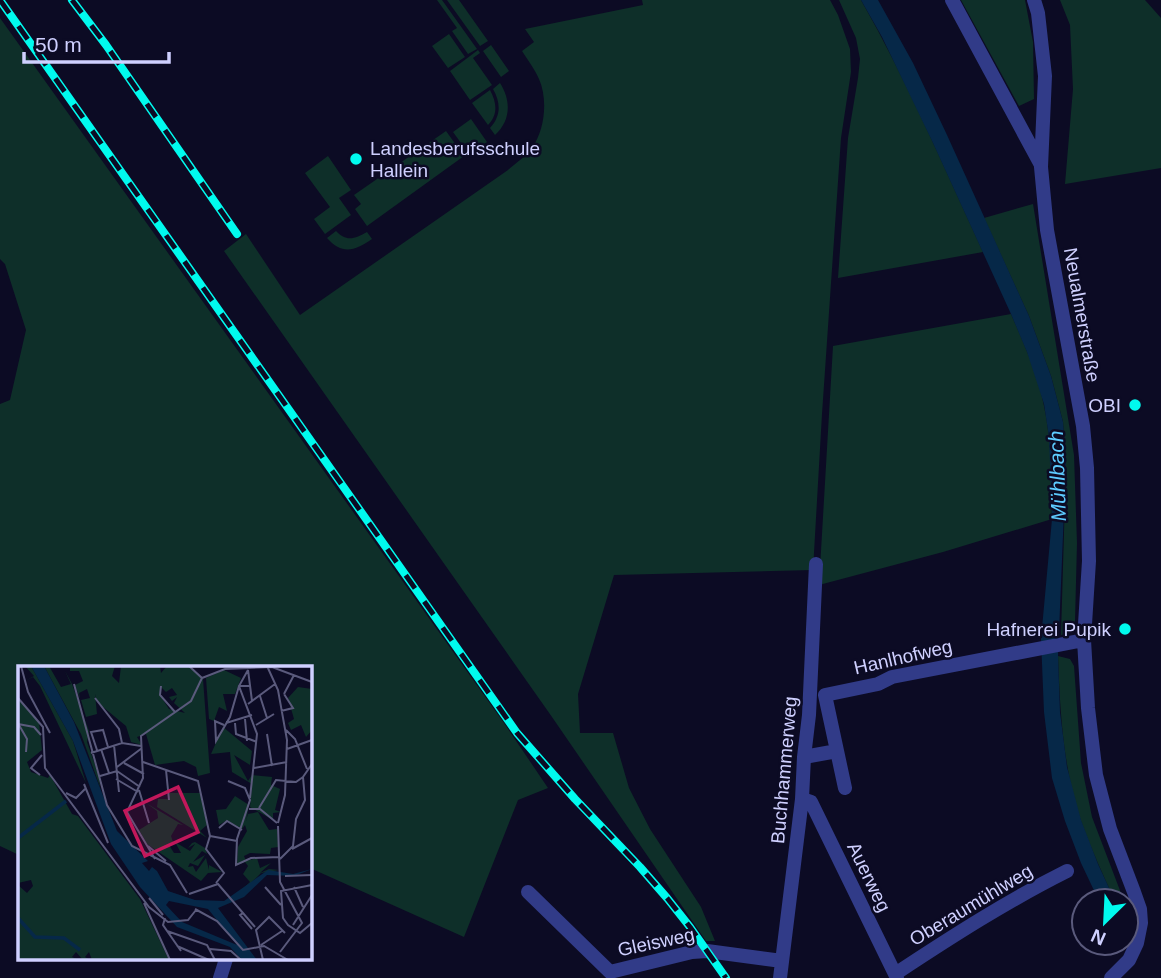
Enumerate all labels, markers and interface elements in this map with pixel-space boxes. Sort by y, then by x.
scale bar [24,21,170,65]
text: 50 m [35,33,82,56]
place label: Landesberufsschule Hallein [370,138,540,181]
marker: Landesberufsschule Hallein [348,151,364,167]
street label: Neualmerstraße [1060,246,1104,384]
place label: OBI [1088,395,1121,416]
marker: OBI [1127,397,1143,413]
water label: Mühlbach [1044,430,1070,522]
place label: Hafnerei Pupik [986,619,1111,640]
marker: Hafnerei Pupik [1117,621,1133,637]
street label: Hanlhofweg [852,635,954,679]
inset map [18,666,312,960]
street label: Buchhammerweg [767,695,801,845]
street label: Auerweg [843,839,895,915]
street label: Oberaumühlweg [906,860,1036,950]
north arrow [1070,887,1140,957]
street label: Gleisweg [616,924,696,960]
text: N [1088,925,1109,949]

